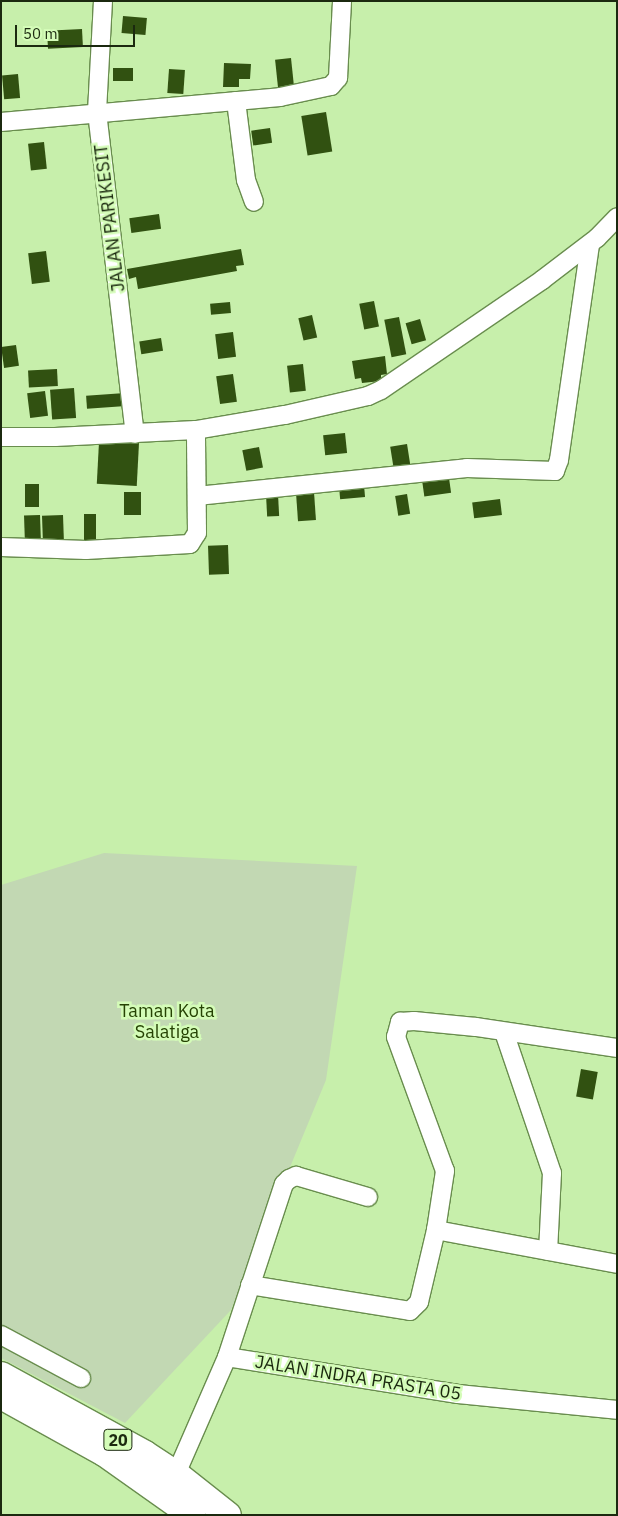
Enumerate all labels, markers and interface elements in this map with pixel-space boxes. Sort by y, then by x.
scale bar [18,15,138,47]
text: 50 m [23,24,58,43]
street label: JALAN PARIKESIT [90,143,130,293]
park label: Taman Kota Salatiga [119,1001,215,1044]
street label: JALAN INDRA PRASTA 05 [253,1351,463,1405]
road number: 20 [103,1426,133,1454]

